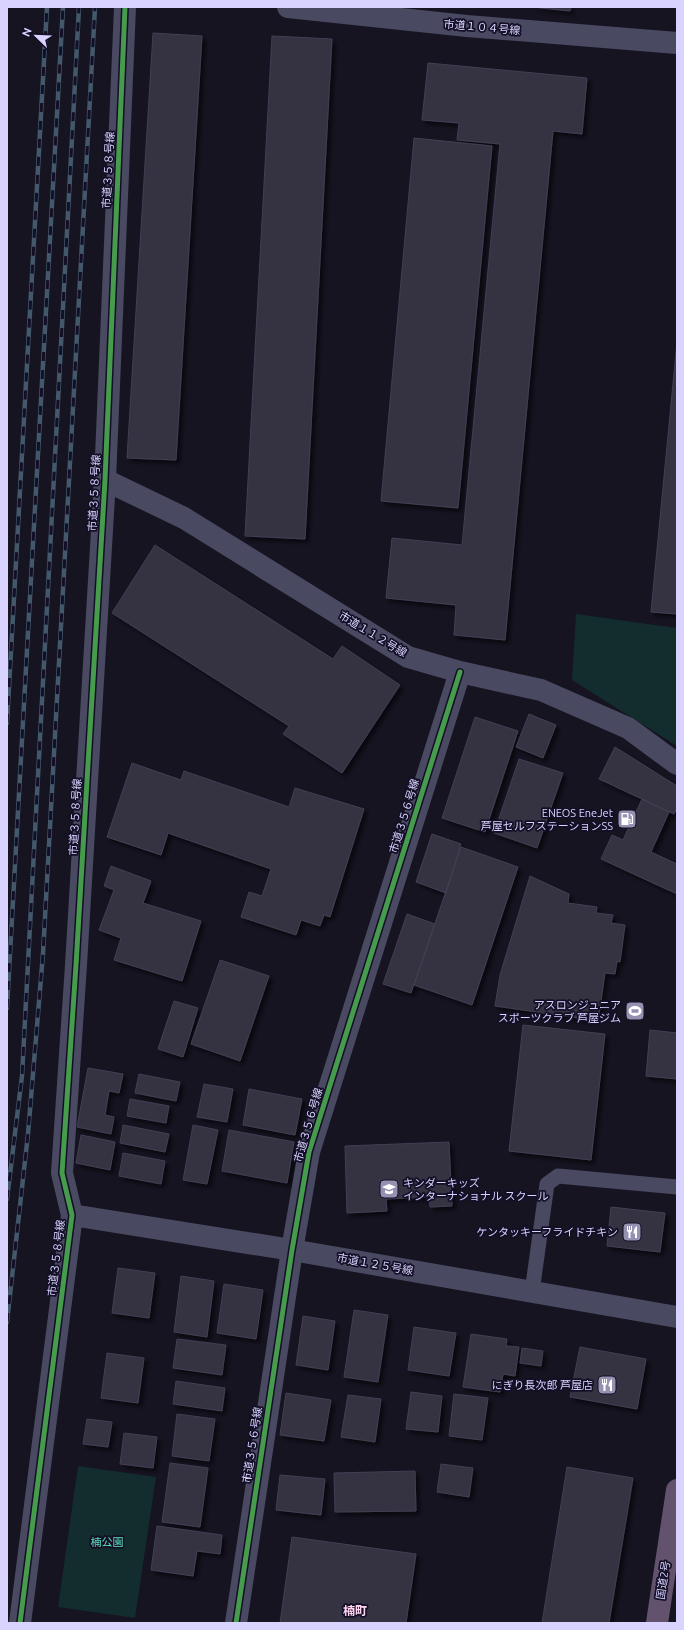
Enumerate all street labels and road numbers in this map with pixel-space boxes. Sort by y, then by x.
street label: 市道１０４号線 [443,18,521,36]
street label: 市道３５８号線 [100,131,116,209]
street label: 市道３５８号線 [86,454,102,532]
street label: 市道１１２号線 [337,609,409,659]
street label: 市道３５６号線 [387,777,421,855]
street label: 市道３５８号線 [67,778,83,856]
street label: 市道３５６号線 [292,1086,324,1164]
street label: 市道３５８号線 [45,1219,67,1297]
street label: 市道１２５号線 [336,1251,414,1277]
street label: 市道３５６号線 [240,1406,264,1484]
street label: 国道2号 [654,1560,672,1600]

